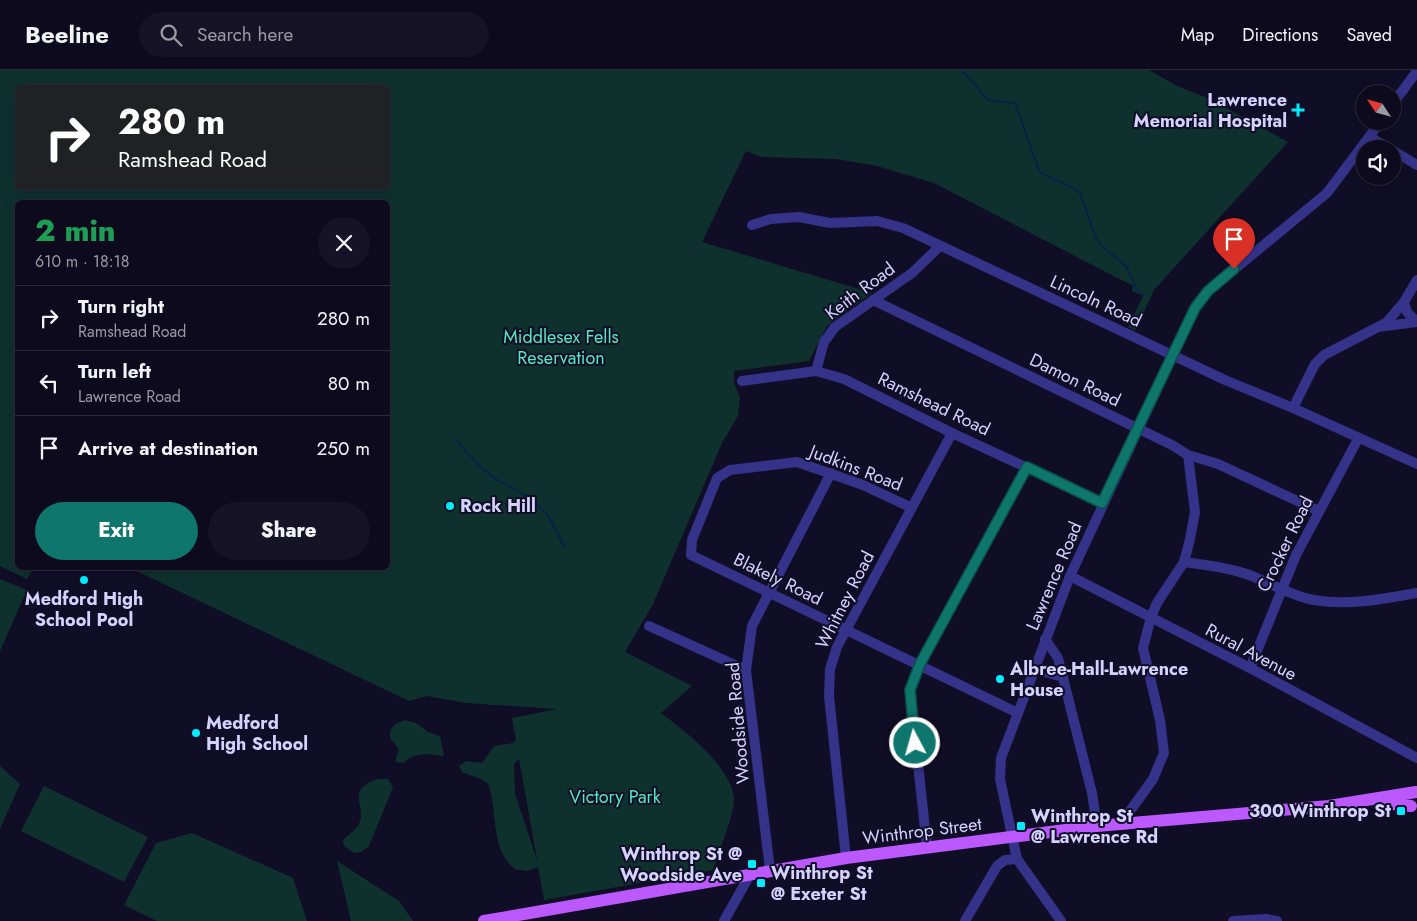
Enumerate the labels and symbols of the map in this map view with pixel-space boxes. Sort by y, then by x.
north arrow [1356,85,1401,130]
place label: Lawrence Memorial Hospital [1134,87,1287,134]
marker: Lawrence Memorial Hospital [1291,103,1305,117]
pin [1213,218,1255,269]
street label: Keith Road [820,256,900,326]
street label: Lincoln Road [1046,268,1146,334]
park label: Middlesex Fells Reservation [503,324,619,371]
street label: Damon Road [1025,347,1125,413]
street label: Ramshead Road [874,366,994,442]
street label: Judkins Road [804,438,906,498]
street label: Crocker Road [1251,492,1319,596]
place label: Rock Hill [460,493,536,519]
marker: Rock Hill [444,500,456,512]
street label: Lawrence Road [1019,518,1089,634]
street label: Blakely Road [729,546,827,612]
street label: Whitney Road [809,546,881,654]
marker: Medford High School Pool [78,574,90,586]
place label: Medford High School Pool [25,586,143,633]
street label: Rural Avenue [1201,617,1301,687]
place label: Albree-Hall-Lawrence House [1009,656,1188,703]
street label: Woodside Road [720,661,756,785]
marker: Albree-Hall-Lawrence House [994,673,1006,685]
place label: Medford High School [206,710,308,757]
position arrow [888,716,940,768]
marker: Medford High School [190,727,202,739]
park label: Victory Park [569,784,661,810]
place label: 300 Winthrop St [1249,798,1391,824]
place label: Winthrop St @ Lawrence Rd [1031,803,1158,850]
marker: 300 Winthrop St [1395,805,1407,817]
street label: Winthrop Street [861,811,984,851]
marker: Winthrop St @ Lawrence Rd [1015,820,1027,832]
place label: Winthrop St @ Woodside Ave [620,841,742,888]
marker: Winthrop St @ Woodside Ave [746,858,758,870]
place label: Winthrop St @ Exeter St [771,860,873,907]
marker: Winthrop St @ Exeter St [755,877,767,889]

